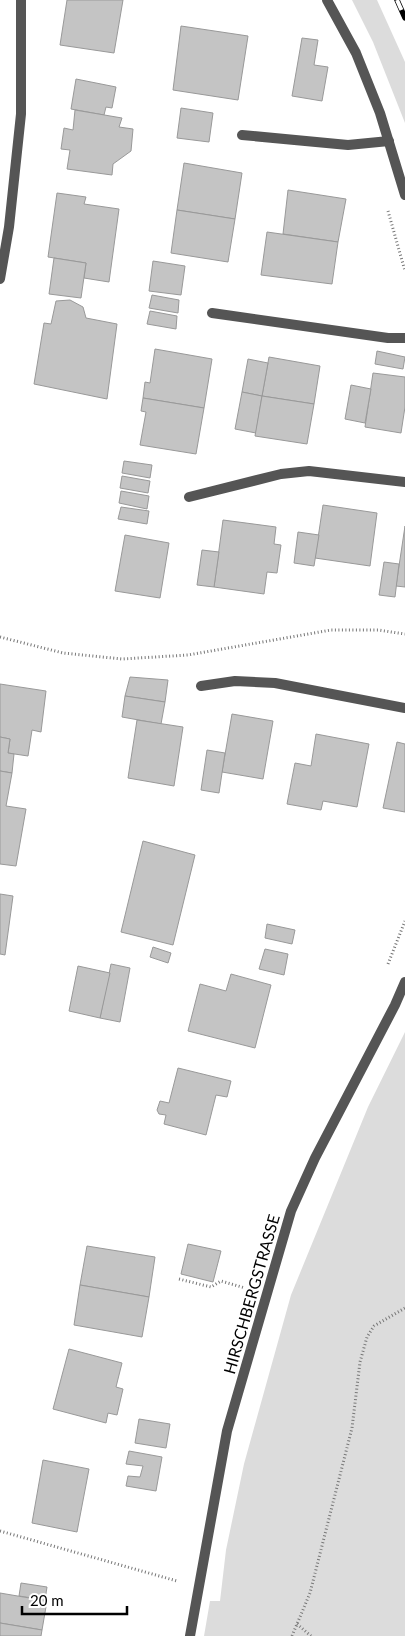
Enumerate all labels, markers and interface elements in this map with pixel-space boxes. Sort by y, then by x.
street label: HIRSCHBERGSTRASSE [219,1212,283,1376]
scale bar [22,1584,128,1616]
text: 20 m [30,1591,64,1609]

